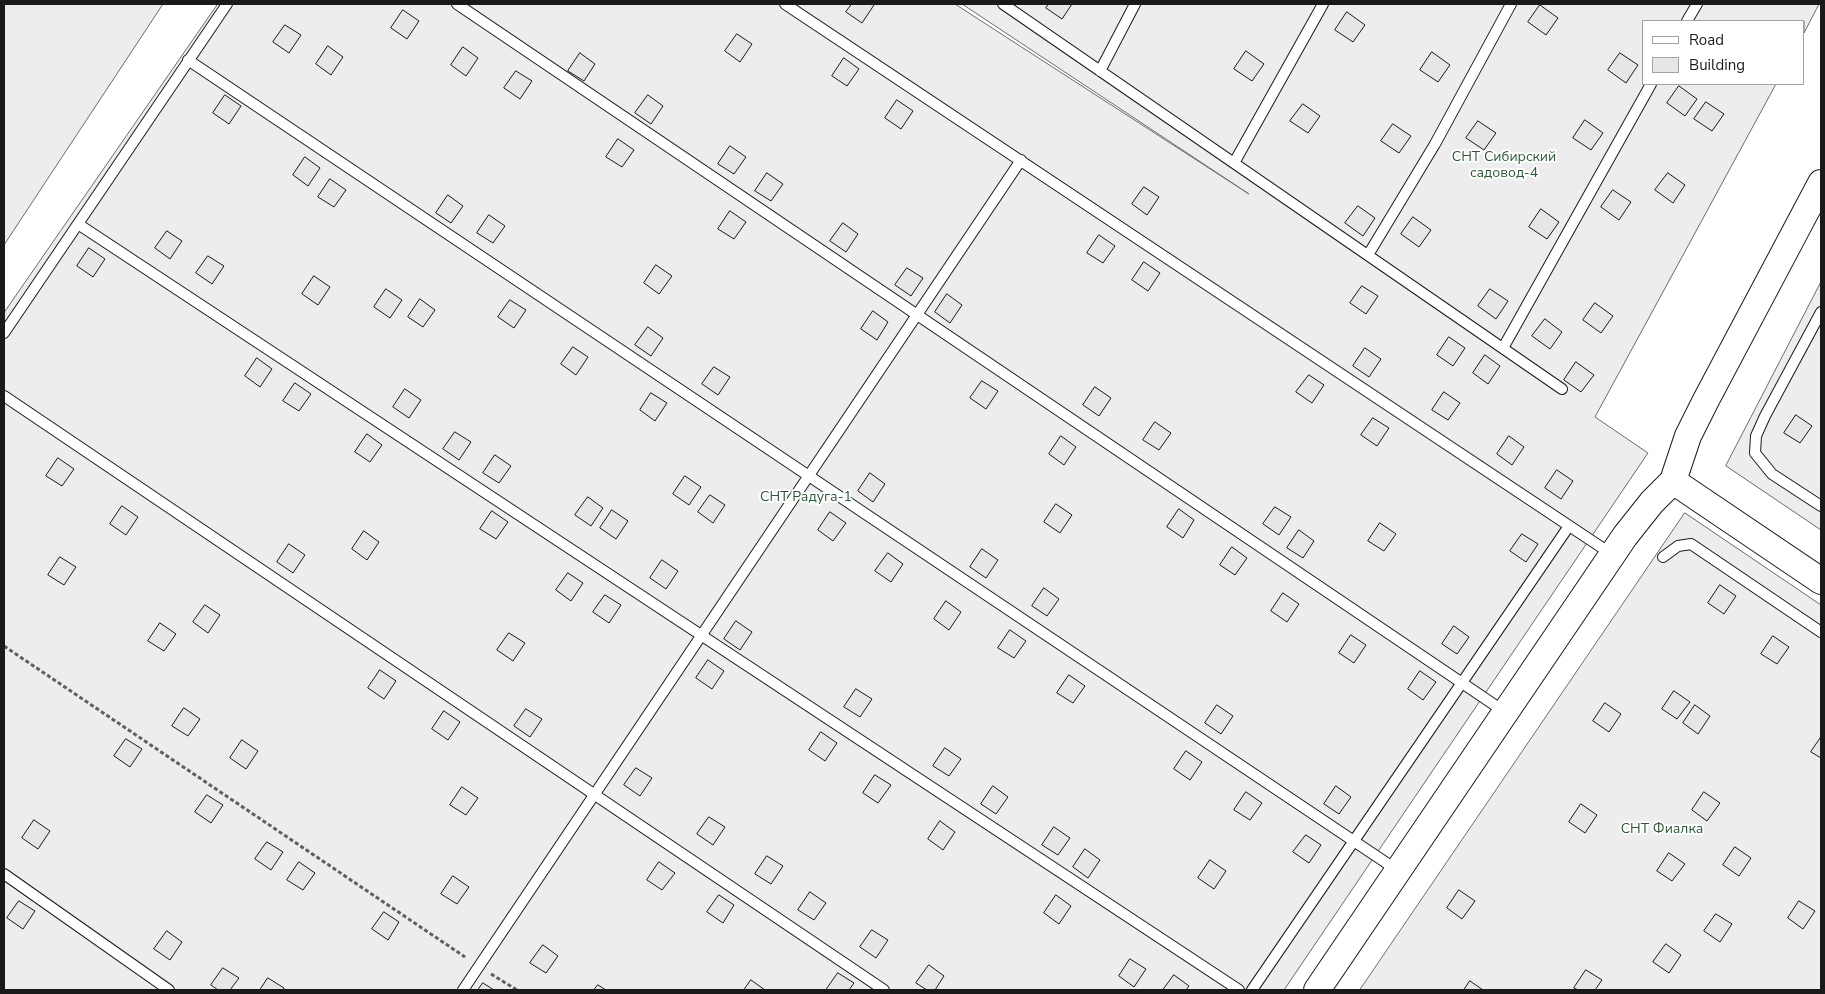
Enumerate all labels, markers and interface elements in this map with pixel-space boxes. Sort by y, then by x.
legend [1642,20,1805,85]
text: Road [1689,30,1724,50]
text: Building [1689,55,1745,75]
park label: СНТ Сибирский садовод-4 [1452,150,1556,182]
park label: СНТ Радуга-1 [760,490,852,506]
park label: СНТ Фиалка [1621,822,1703,838]

